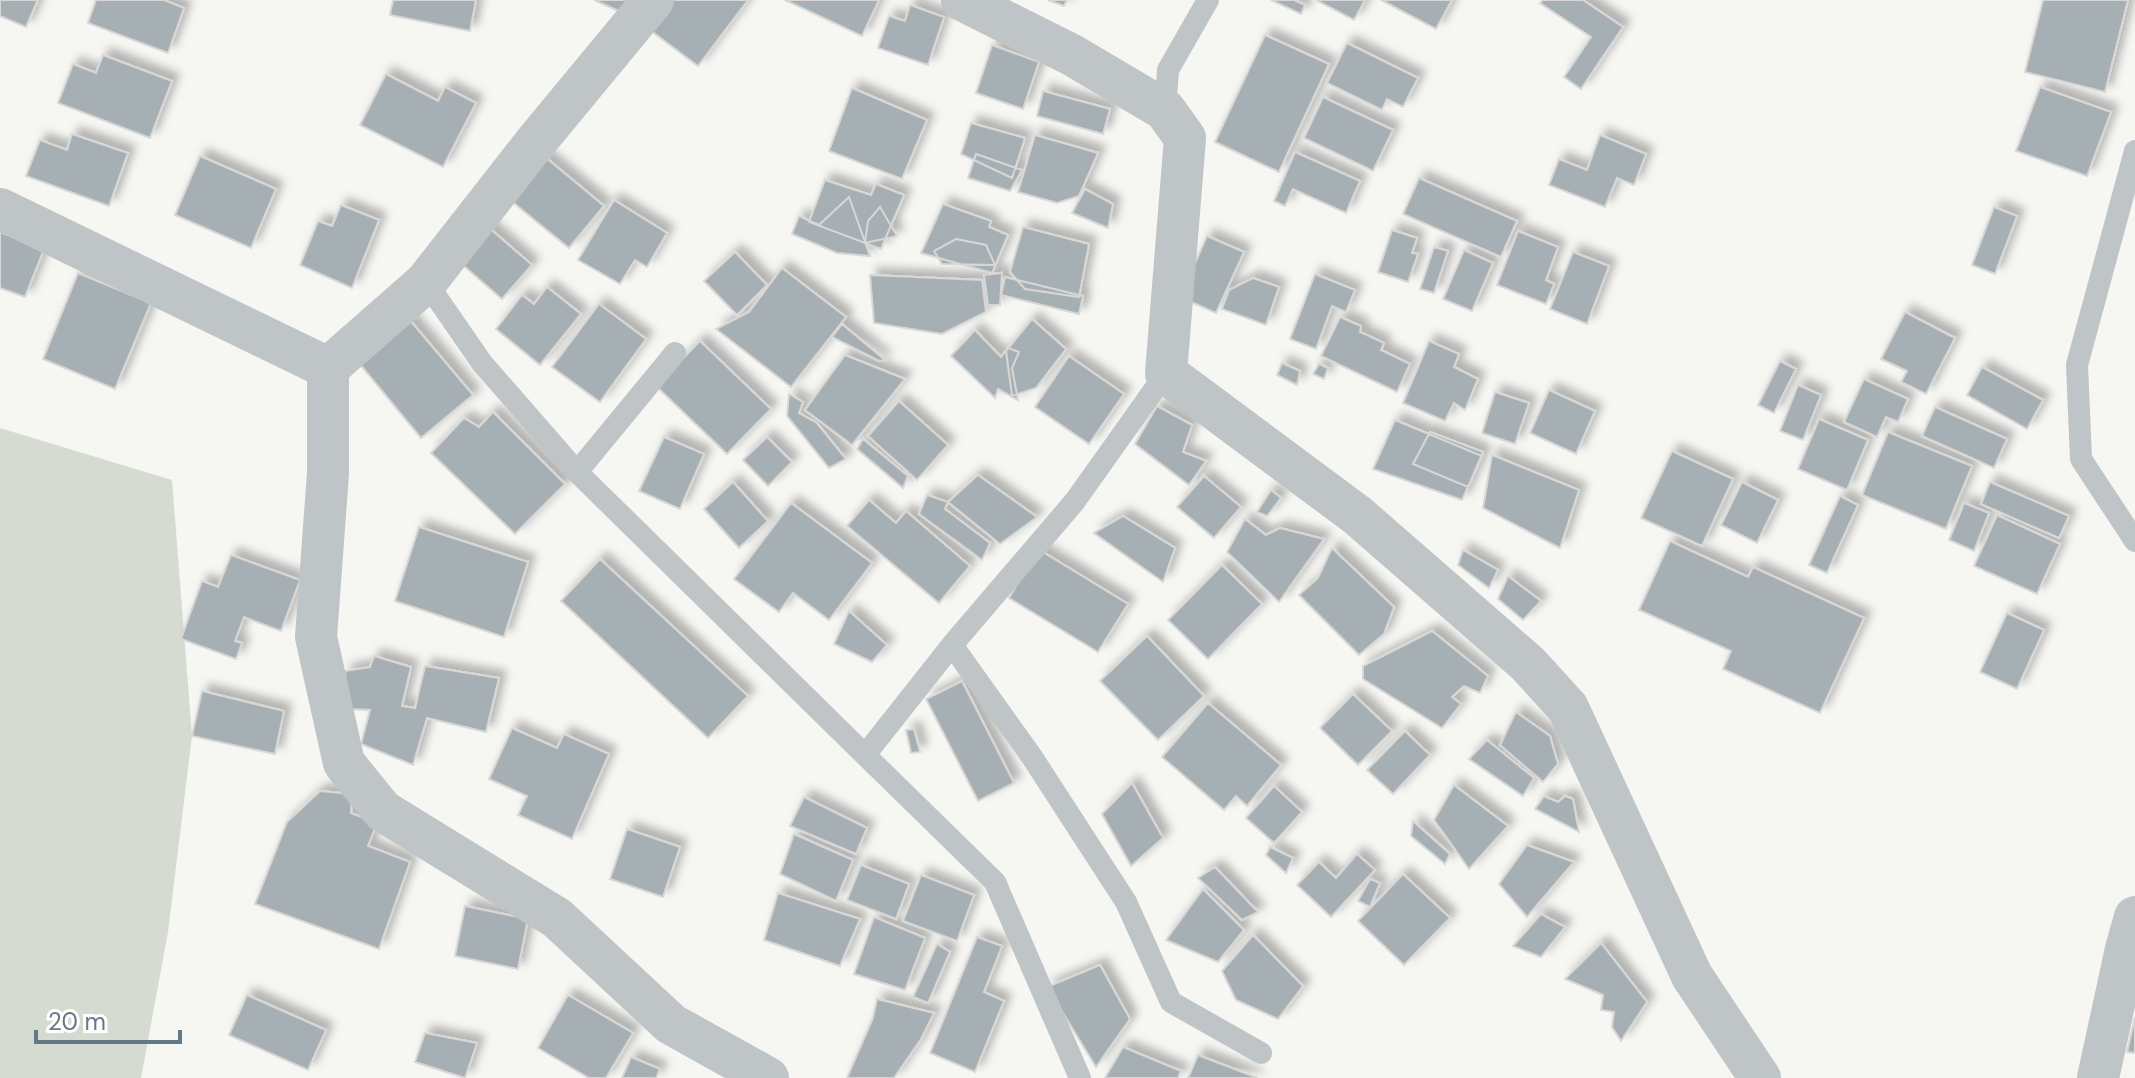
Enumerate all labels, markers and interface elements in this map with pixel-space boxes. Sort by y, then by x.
scale bar [36,994,180,1044]
text: 20 m [48,1006,106,1037]

